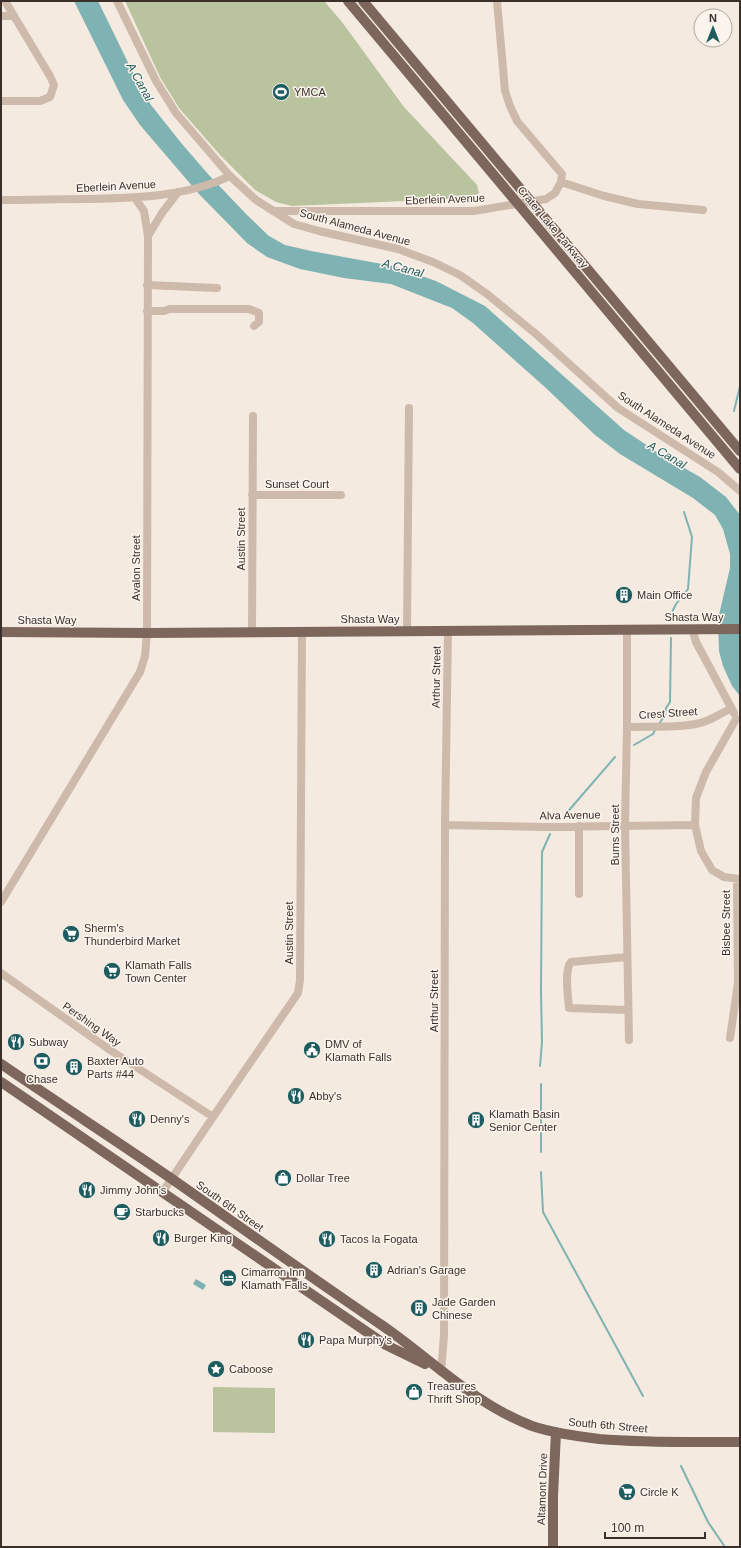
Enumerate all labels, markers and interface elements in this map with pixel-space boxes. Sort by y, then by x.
north arrow [693,8,733,48]
text: N [709,12,717,24]
water label: A Canal [123,59,157,104]
sports icon: YMCA [271,82,291,102]
place label: YMCA [294,86,326,98]
street label: Eberlein Avenue [76,178,156,194]
street label: Crater Lake Parkway [515,184,591,271]
street label: Eberlein Avenue [405,192,485,206]
street label: South Alameda Avenue [298,206,412,248]
water label: A Canal [380,256,426,280]
street label: South Alameda Avenue [616,389,718,461]
water label: A Canal [644,438,689,472]
street label: Sunset Court [265,478,329,490]
street label: Austin Street [235,508,247,570]
street label: Avalon Street [130,535,142,601]
building icon: Main Office [614,585,634,605]
place label: Main Office [637,589,692,601]
street label: Shasta Way [665,611,724,623]
street label: Shasta Way [341,613,400,625]
street label: Shasta Way [18,614,77,626]
street label: Arthur Street [429,646,443,708]
street label: Crest Street [638,705,698,721]
street label: Burns Street [609,804,621,866]
street label: Alva Avenue [539,808,601,822]
street label: Bisbee Street [720,890,732,956]
street label: Austin Street [283,902,295,964]
place label: Sherm's Thunderbird Market [84,922,180,947]
supermarket icon: Sherm's Thunderbird Market [61,924,81,944]
place label: Klamath Falls Town Center [125,959,192,984]
supermarket icon: Klamath Falls Town Center [102,961,122,981]
street label: Arthur Street [428,970,440,1032]
street label: Pershing Way [61,1000,124,1049]
restaurant icon: Subway [6,1032,26,1052]
place label: Subway [29,1036,69,1048]
place label: DMV of Klamath Falls [325,1038,392,1063]
public building icon: DMV of Klamath Falls [302,1040,322,1060]
bank icon: Chase [32,1051,52,1071]
place label: Baxter Auto Parts #44 [87,1055,144,1080]
building icon: Baxter Auto Parts #44 [64,1057,84,1077]
place label: Chase [26,1073,58,1085]
restaurant icon: Abby's [286,1086,306,1106]
place label: Abby's [309,1090,342,1102]
place label: Klamath Basin Senior Center [489,1108,560,1133]
restaurant icon: Denny's [127,1109,147,1129]
building icon: Klamath Basin Senior Center [466,1110,486,1130]
place label: Denny's [150,1113,190,1125]
shop icon: Dollar Tree [273,1168,293,1188]
place label: Dollar Tree [296,1172,350,1184]
street label: South 6th Street [194,1178,266,1234]
restaurant icon: Jimmy John's [77,1180,97,1200]
place label: Jimmy John's [100,1184,167,1196]
cafe icon: Starbucks [112,1202,132,1222]
place label: Starbucks [135,1206,184,1218]
restaurant icon: Burger King [151,1228,171,1248]
restaurant icon: Tacos la Fogata [317,1229,337,1249]
place label: Burger King [174,1232,232,1244]
place label: Tacos la Fogata [340,1233,419,1245]
building icon: Adrian's Garage [364,1260,384,1280]
place label: Adrian's Garage [387,1264,466,1276]
place label: Cimarron Inn Klamath Falls [241,1266,308,1291]
hotel icon: Cimarron Inn Klamath Falls [218,1268,238,1288]
place label: Jade Garden Chinese [432,1296,496,1321]
building icon: Jade Garden Chinese [409,1298,429,1318]
restaurant icon: Papa Murphy's [296,1330,316,1350]
place label: Papa Murphy's [319,1334,393,1346]
place icon: Caboose [206,1359,226,1379]
place label: Caboose [229,1363,273,1375]
place label: Treasures Thrift Shop [427,1380,481,1405]
shop icon: Treasures Thrift Shop [404,1382,424,1402]
street label: South 6th Street [568,1416,648,1434]
street label: Altamont Drive [535,1453,549,1525]
supermarket icon: Circle K [617,1482,637,1502]
place label: Circle K [640,1486,679,1498]
scale bar [605,1514,705,1540]
text: 100 m [611,1521,644,1535]

